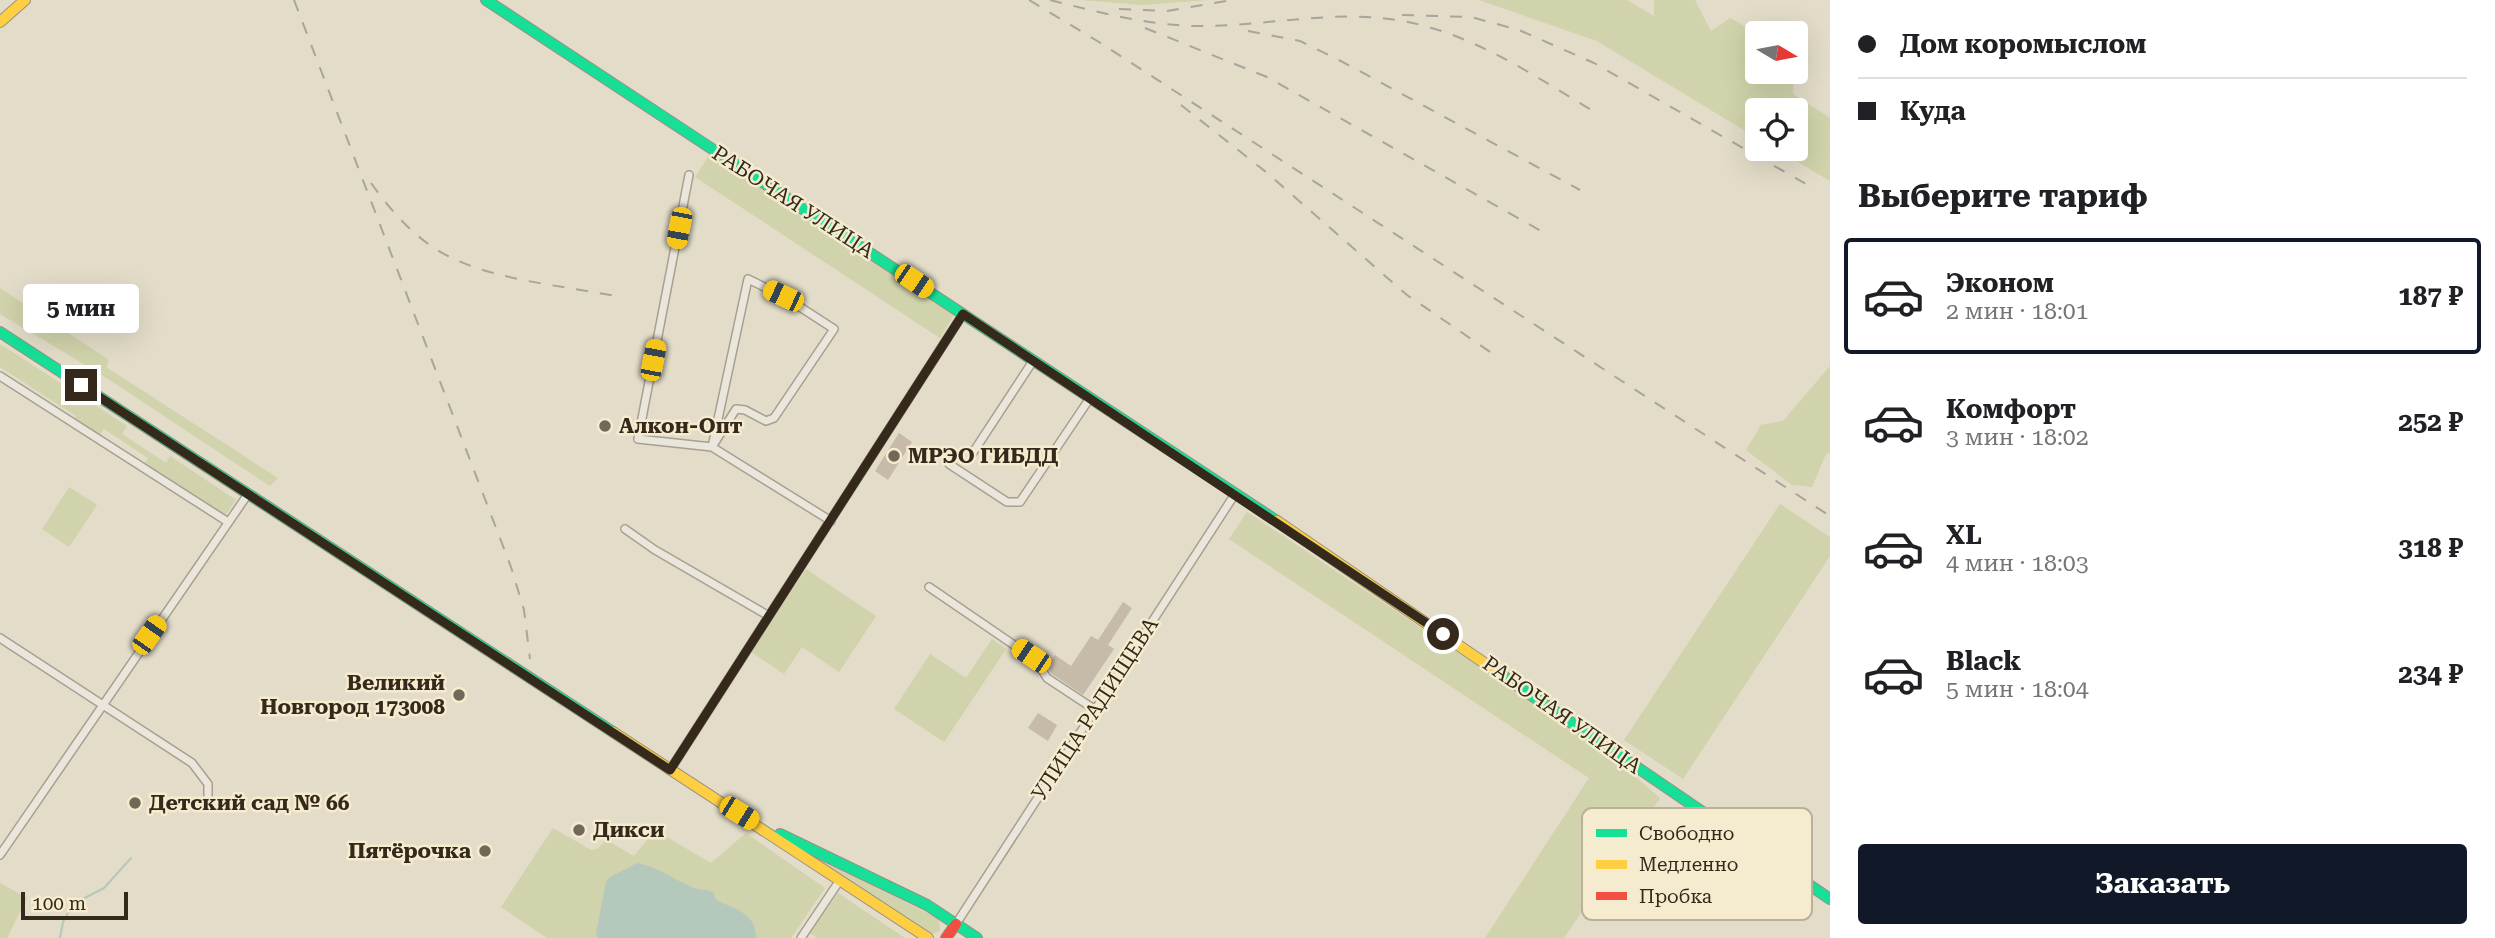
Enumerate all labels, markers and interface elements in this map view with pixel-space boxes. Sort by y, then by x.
north arrow [1745,21,1808,84]
map controls [1745,21,1808,161]
text: Дом коромыслом [1900,29,2146,59]
text: Куда [1900,96,1966,126]
button: locate [1745,98,1808,161]
street label: РАБОЧАЯ УЛИЦА [708,141,879,263]
text: Выберите тариф [1858,177,2148,215]
car [665,205,694,251]
car [891,261,938,301]
icon: car [1862,265,1925,328]
text: Эконом [1946,268,2054,298]
car [760,278,807,314]
text: 187 ₽ [2398,281,2463,311]
callout: 5 мин [23,284,139,332]
text: 5 мин [47,295,115,322]
text: 2 мин · 18:01 [1946,298,2089,325]
car [639,337,668,383]
route end [65,369,97,401]
icon: car [1862,391,1925,454]
text: Комфорт [1946,394,2076,424]
text: 252 ₽ [2398,407,2463,437]
place label: Алкон-Опт [619,414,743,438]
marker: Алкон-Опт [597,418,613,434]
text: 3 мин · 18:02 [1946,424,2089,451]
place label: МРЭО ГИБДД [908,444,1059,468]
marker: МРЭО ГИБДД [886,448,902,464]
icon: car [1862,517,1925,580]
text: XL [1946,520,1982,550]
text: 318 ₽ [2398,533,2463,563]
text: 4 мин · 18:03 [1946,550,2089,577]
car [129,612,170,658]
street label: УЛИЦА РАДИЩЕВА [1027,613,1163,805]
route start [1427,618,1459,650]
car [1008,636,1055,676]
icon: car [1862,643,1925,706]
text: Black [1946,646,2021,676]
street label: РАБОЧАЯ УЛИЦА [1478,651,1646,779]
text: 234 ₽ [2398,659,2463,689]
place label: Великий Новгород 173008 [260,671,445,719]
text: 5 мин · 18:04 [1946,676,2089,703]
marker: Великий Новгород 173008 [451,687,467,703]
place label: Детский сад № 66 [149,791,350,815]
car [716,793,763,833]
marker: Детский сад № 66 [127,795,143,811]
legend [1582,808,1812,920]
place label: Дикси [593,818,664,842]
marker: Дикси [571,822,587,838]
text: Свободно [1639,822,1734,845]
place label: Пятёрочка [348,839,472,863]
marker: Пятёрочка [477,843,493,859]
button: Заказать [1858,844,2467,924]
text: Медленно [1639,853,1738,876]
text: Пробка [1639,885,1713,908]
scale bar [21,889,128,921]
text: 100 m [32,892,86,915]

